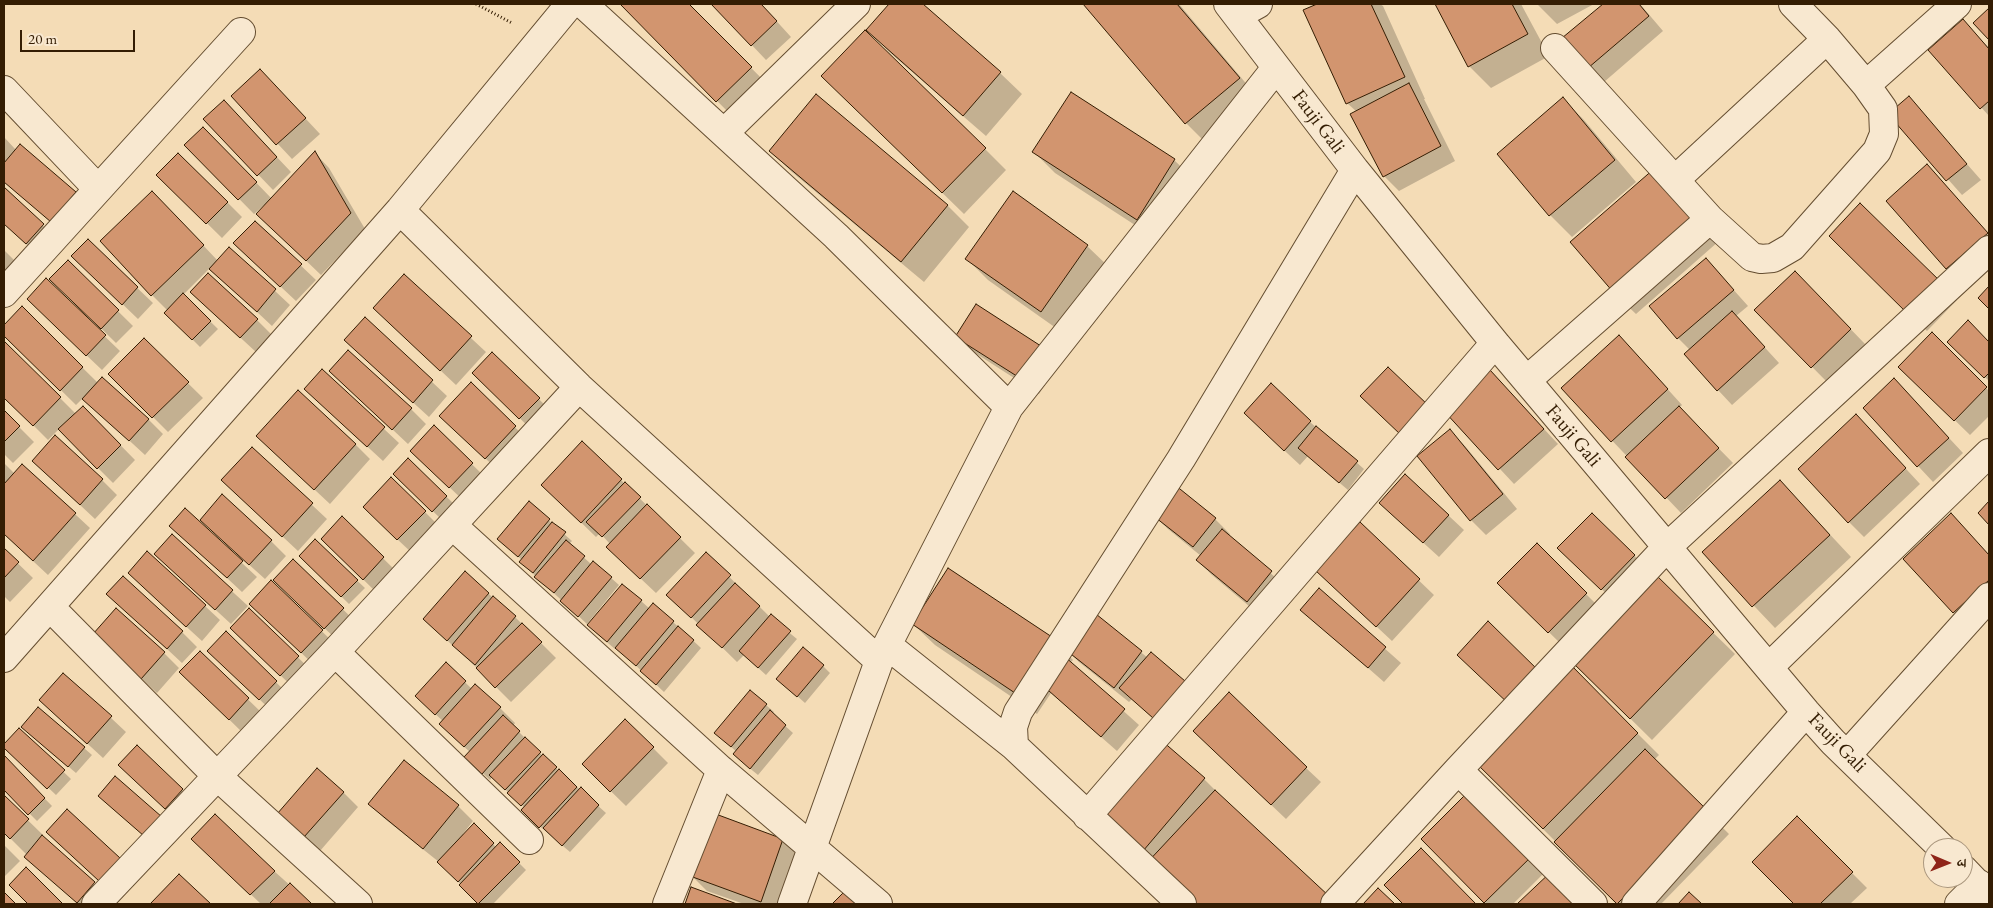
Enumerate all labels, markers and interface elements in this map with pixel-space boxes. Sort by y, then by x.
scale bar [22,20,138,52]
text: 20 m [28,29,57,48]
street label: Fauji Gali [1286,85,1350,159]
street label: Fauji Gali [1540,400,1606,472]
street label: Fauji Gali [1803,708,1871,778]
north arrow [1923,838,1973,888]
text: उ [1953,860,1971,867]

